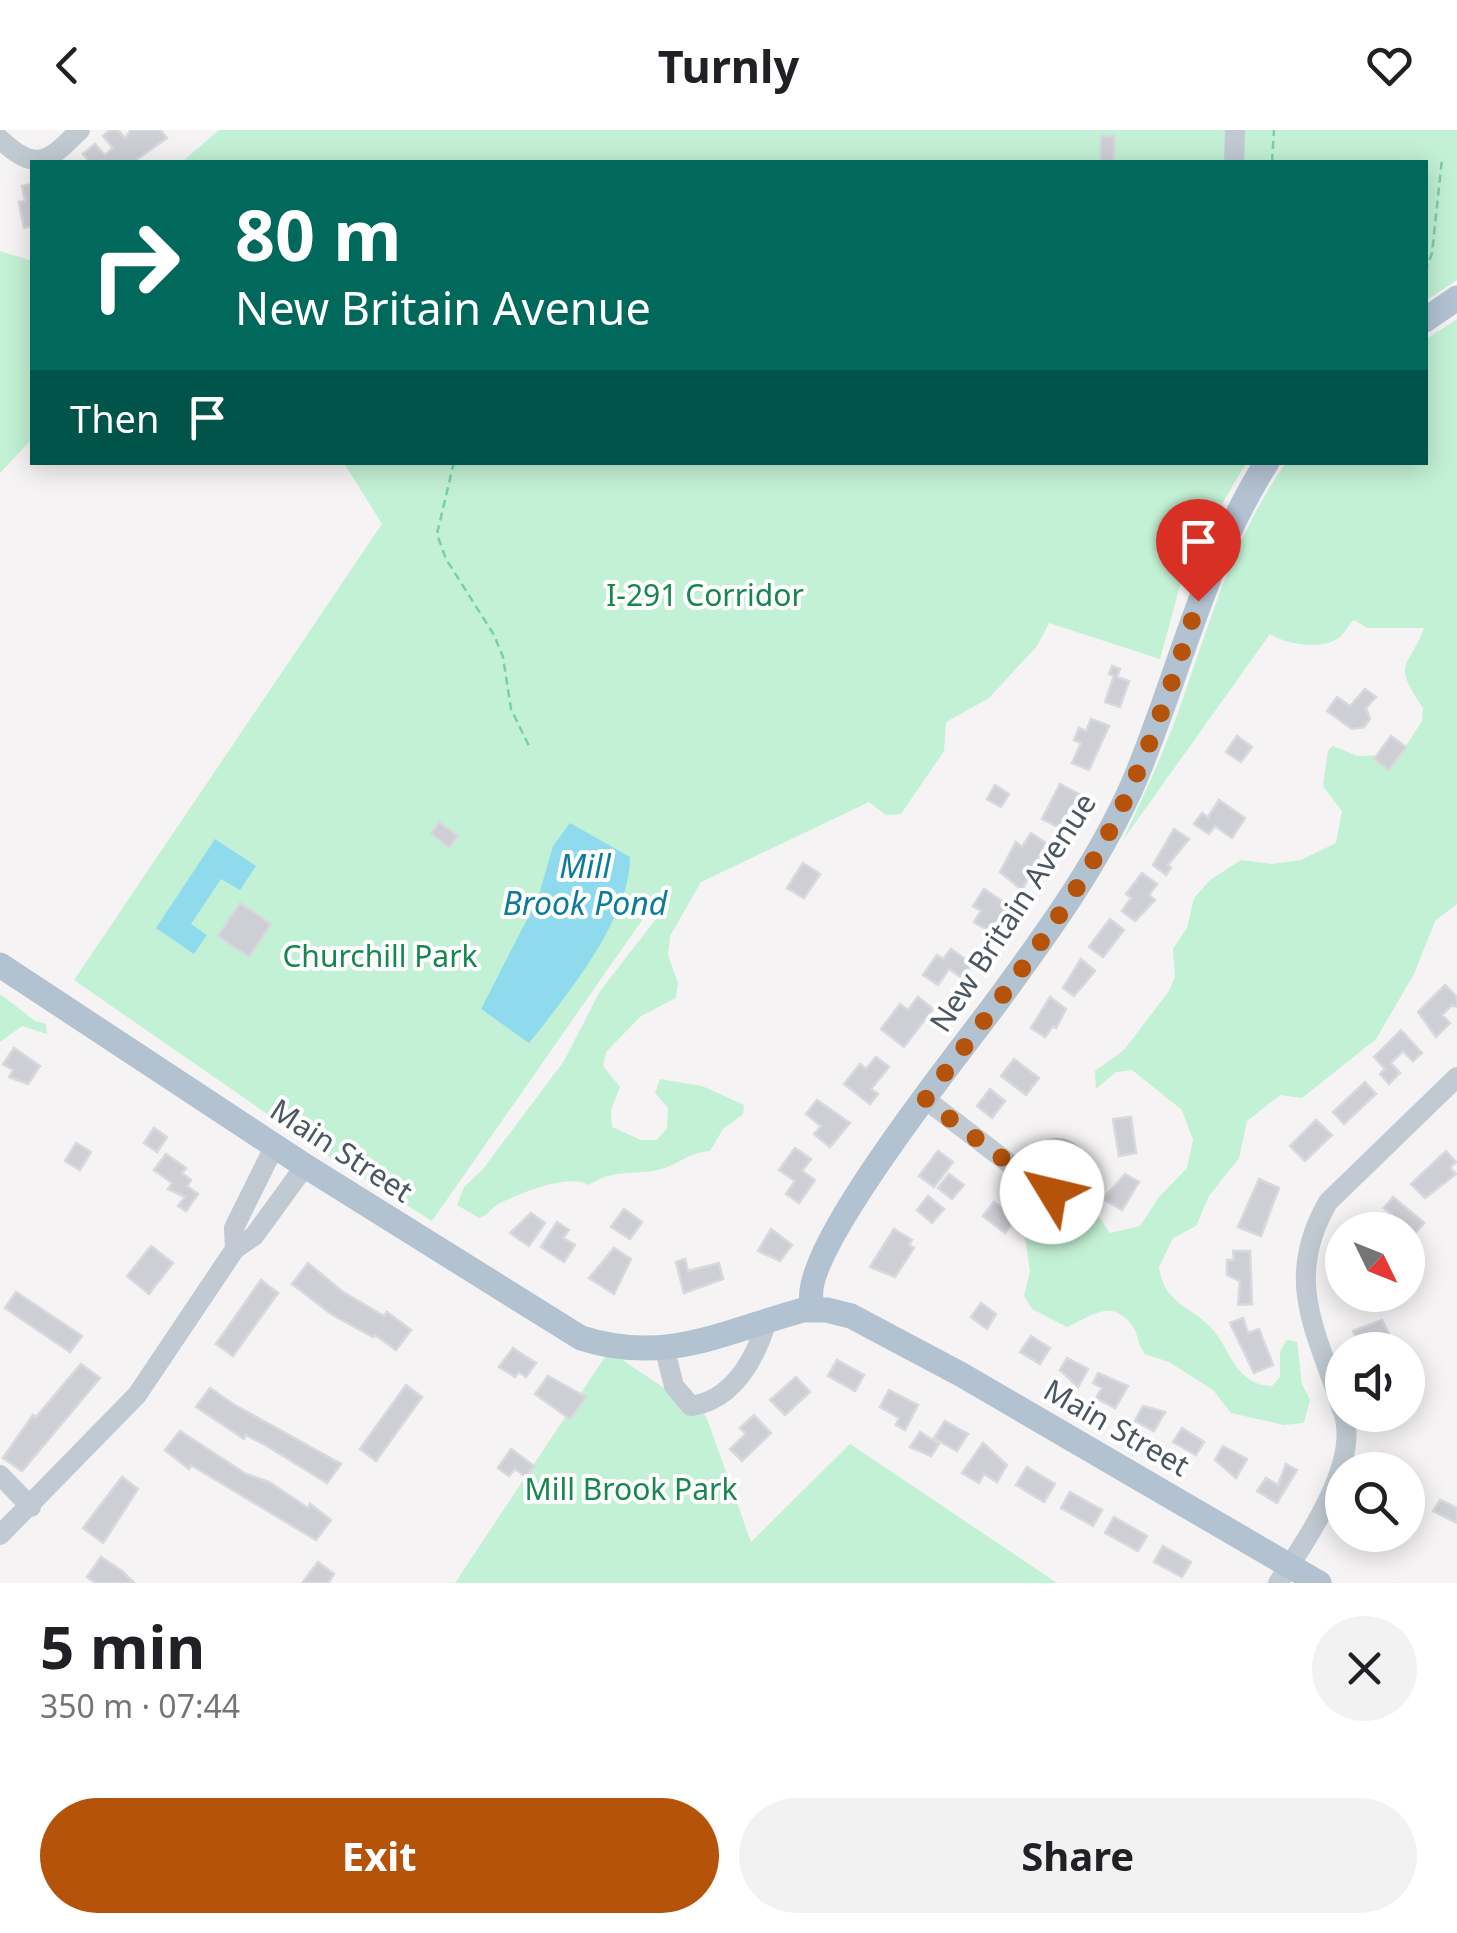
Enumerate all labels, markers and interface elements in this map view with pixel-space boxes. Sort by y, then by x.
text: Turnly [658,35,799,96]
icon: back [40,38,95,93]
icon: heart [1362,38,1417,93]
text: 80 m [235,186,402,282]
icon: right [70,200,200,330]
text: New Britain Avenue [235,277,651,338]
icon: arrive [180,390,235,445]
text: Then [70,392,160,444]
pin [1156,499,1241,602]
icon: arrive [1171,514,1226,569]
park label: I-291 Corridor [606,574,804,615]
street label: New Britain Avenue [919,785,1105,1039]
water label: Mill Brook Pond [503,844,669,924]
park label: Churchill Park [282,935,478,976]
street label: Main Street [263,1089,421,1211]
position arrow [1000,1140,1104,1244]
north arrow [1325,1212,1425,1312]
map controls [1325,1212,1425,1552]
button: sound [1325,1332,1425,1432]
street label: Main Street [1037,1369,1197,1485]
button: search [1325,1452,1425,1552]
park label: Mill Brook Park [524,1468,738,1509]
text: 5 min [40,1605,205,1687]
button: close [1312,1616,1417,1721]
text: 350 m · 07:44 [40,1684,240,1727]
button: Exit [40,1798,719,1913]
button: Share [739,1798,1417,1913]

